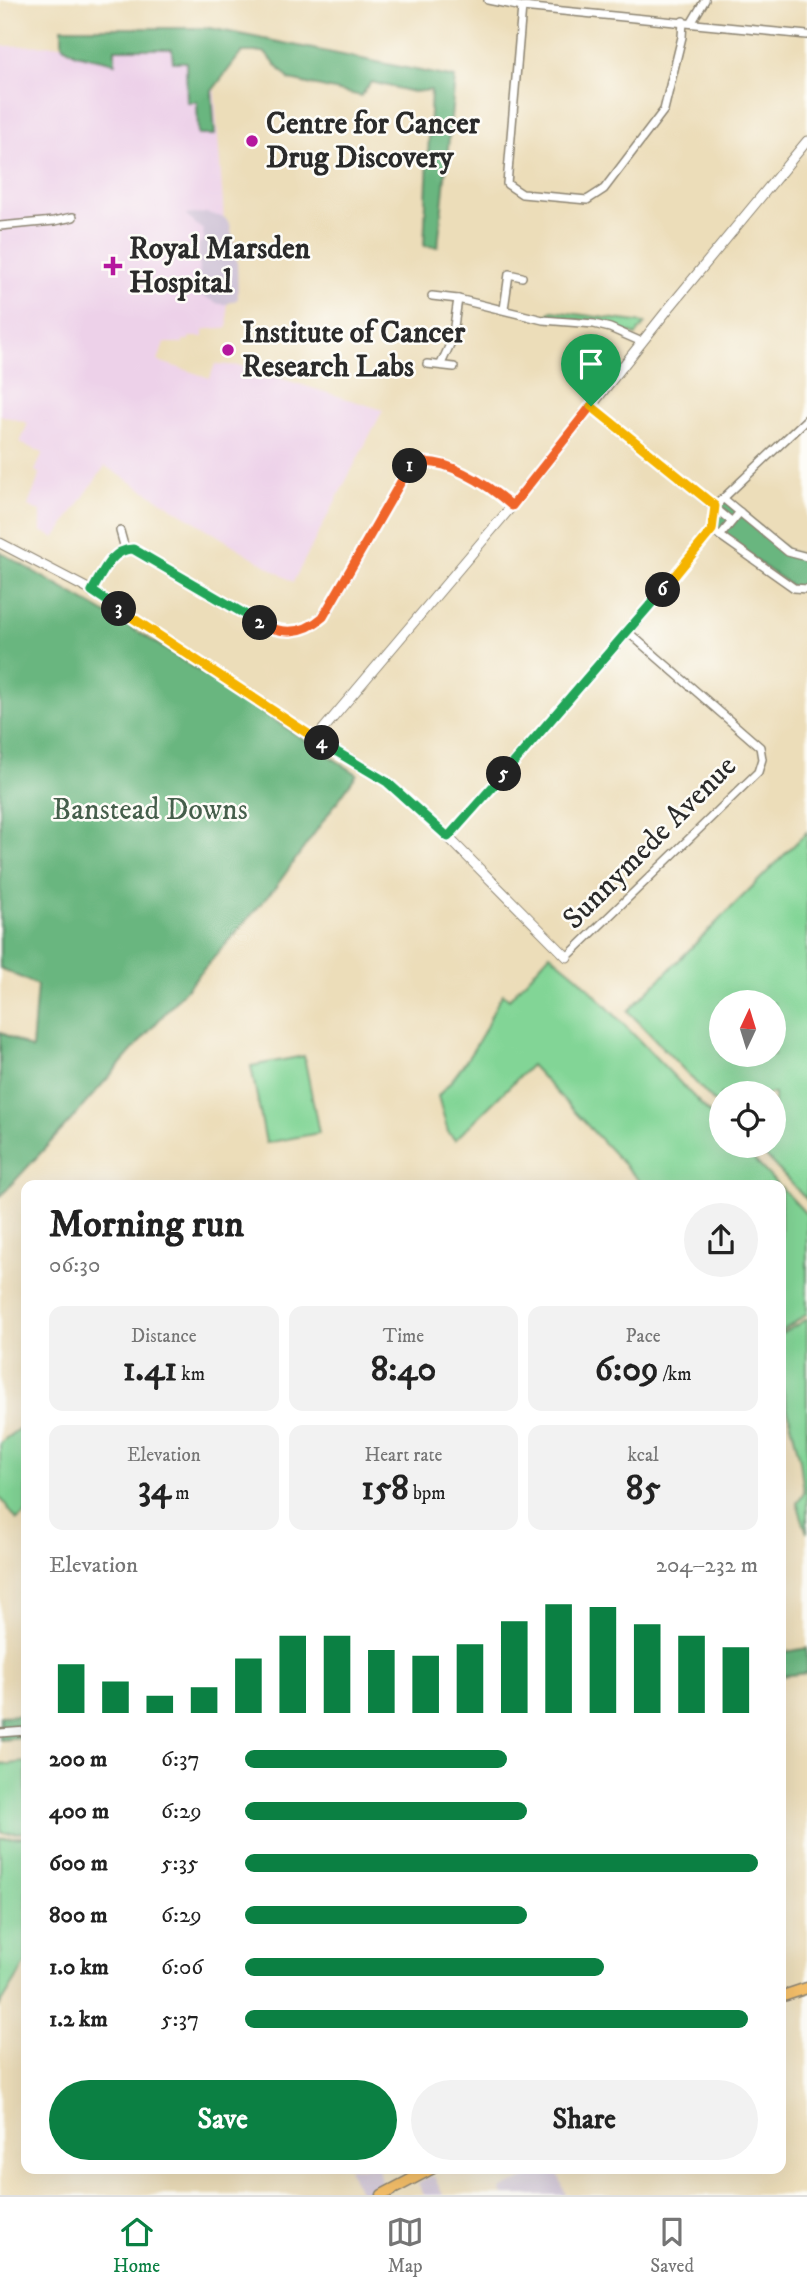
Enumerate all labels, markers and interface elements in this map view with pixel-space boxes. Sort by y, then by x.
place label: Centre for Cancer Drug Discovery [266,106,481,177]
marker: Centre for Cancer Drug Discovery [244,133,260,149]
place label: Royal Marsden Hospital [129,231,311,302]
marker: Royal Marsden Hospital [103,256,123,276]
place label: Institute of Cancer Research Labs [242,315,466,386]
pin [561,334,621,406]
marker: Institute of Cancer Research Labs [220,342,236,358]
icon: arrive [572,345,610,383]
pin: 1 [392,448,428,484]
text: 1 [406,454,413,477]
pin: 6 [646,572,680,608]
text: 6 [658,578,667,601]
pin: 3 [102,592,136,626]
text: 3 [115,597,122,620]
pin: 2 [243,606,278,640]
text: 2 [255,611,264,634]
pin: 4 [304,726,340,760]
text: 4 [316,731,327,754]
street label: Sunnymede Avenue [555,748,745,938]
pin: 5 [486,756,522,792]
text: 5 [499,762,508,785]
park label: Banstead Downs [52,792,248,829]
north arrow [709,990,786,1068]
map controls [709,990,786,1158]
button: locate [709,1081,786,1158]
text: Morning run [49,1201,244,1249]
button: share [684,1203,758,1277]
text: 06:30 [49,1251,100,1280]
text: Distance [131,1325,197,1348]
text: Time [383,1325,424,1348]
text: Pace [626,1325,661,1348]
text: 1.41 [123,1348,177,1392]
text: 8:40 [371,1348,436,1392]
text: 6:09 [595,1348,659,1392]
text: km [177,1363,205,1386]
text: /km [659,1363,691,1386]
text: Elevation [127,1444,201,1467]
text: Heart rate [365,1444,442,1467]
text: kcal [628,1444,659,1467]
text: 34 [138,1467,171,1511]
text: 158 [361,1467,409,1511]
text: 85 [626,1467,661,1511]
text: m [171,1482,190,1505]
text: bpm [409,1482,446,1505]
text: Elevation [49,1551,138,1580]
text: 204–232 m [656,1551,758,1580]
text: 200 m [49,1745,107,1774]
text: 6:37 [161,1745,200,1774]
text: 400 m [49,1797,109,1826]
text: 6:29 [161,1797,202,1826]
text: 600 m [49,1849,108,1878]
text: 5:35 [161,1849,198,1878]
text: 800 m [49,1901,107,1930]
text: 6:29 [161,1901,202,1930]
text: 1.0 km [49,1953,109,1982]
text: 6:06 [161,1953,203,1982]
text: 1.2 km [49,2005,108,2034]
text: 5:37 [161,2005,199,2034]
button: Save [49,2080,397,2160]
button: Share [411,2080,758,2160]
tab: Home [113,2213,160,2278]
tab: Map [386,2213,424,2278]
tab: Saved [650,2213,694,2278]

